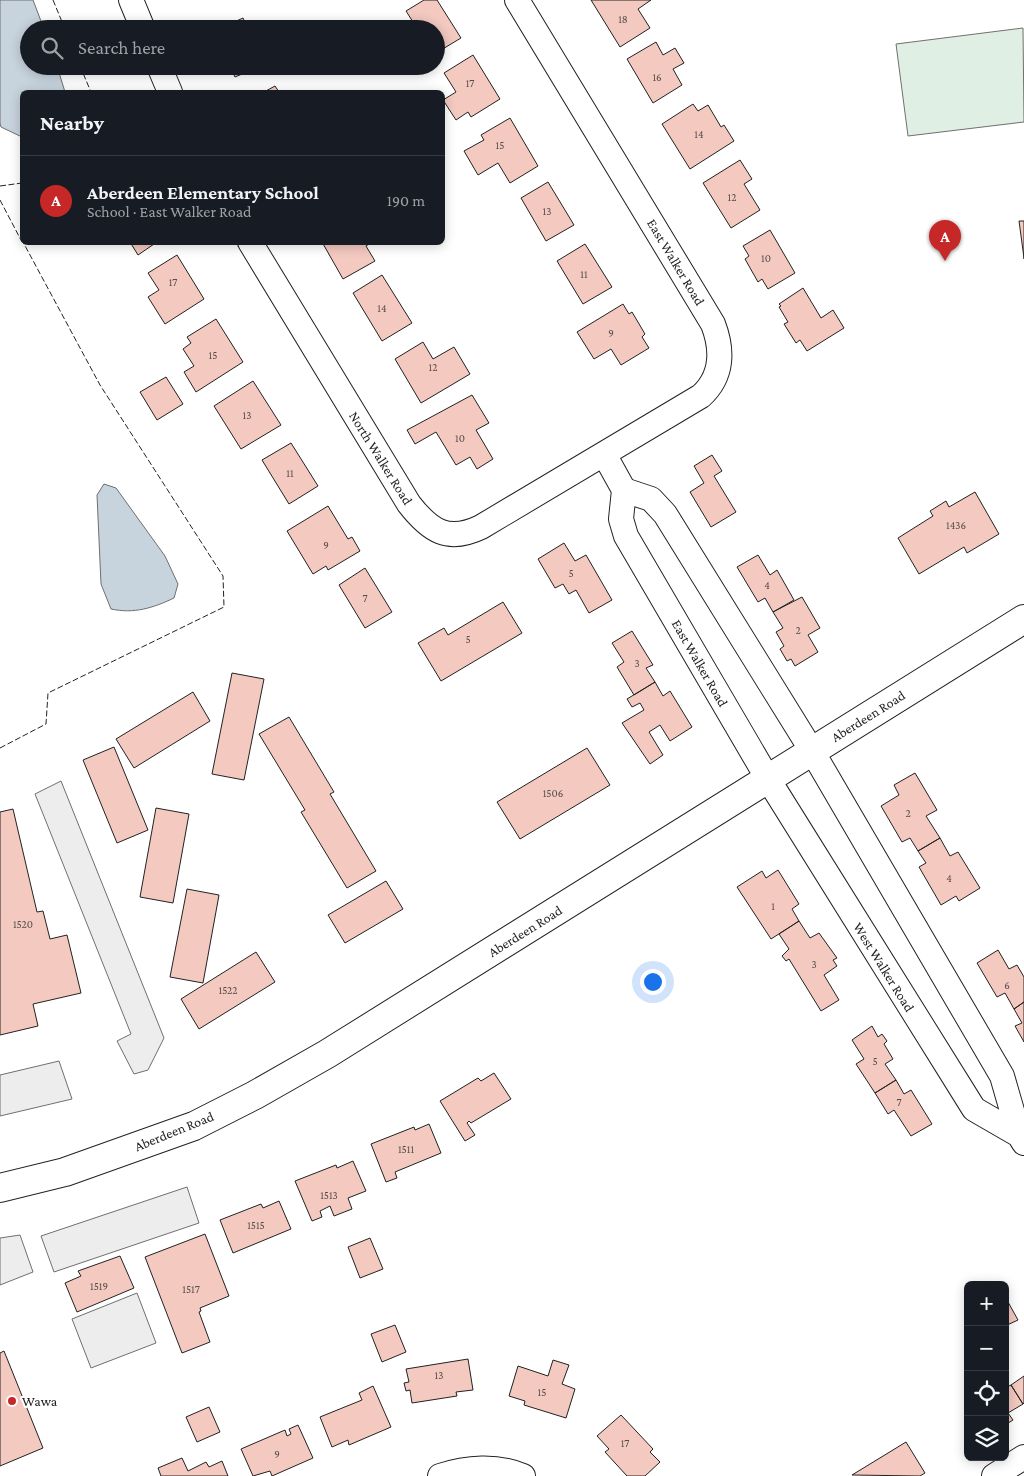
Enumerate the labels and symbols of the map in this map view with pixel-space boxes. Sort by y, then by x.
house number: 18 [618,13,628,25]
house number: 16 [652,71,662,83]
house number: 17 [466,77,474,89]
house number: 14 [694,128,704,140]
house number: 15 [496,139,504,151]
house number: 12 [728,191,736,203]
house number: 13 [543,205,551,217]
street label: East Walker Road [644,216,708,309]
pin: A [929,220,961,261]
house number: 10 [761,252,771,264]
house number: 11 [580,268,588,280]
house number: 17 [169,276,177,288]
house number: 14 [377,302,387,314]
house number: 9 [608,327,614,339]
house number: 15 [209,349,217,361]
house number: 12 [429,361,437,373]
street label: North Walker Road [346,408,416,508]
house number: 13 [243,409,251,421]
house number: 10 [455,432,465,444]
house number: 11 [286,467,294,479]
house number: 1436 [946,519,966,531]
house number: 9 [323,539,329,551]
house number: 5 [568,567,574,579]
house number: 4 [764,579,770,591]
house number: 7 [362,592,368,604]
street label: East Walker Road [669,617,732,710]
house number: 2 [795,624,801,636]
house number: 5 [465,633,471,645]
house number: 3 [634,657,640,669]
street label: Aberdeen Road [828,687,908,745]
house number: 1506 [543,787,563,799]
house number: 2 [905,807,911,819]
house number: 4 [946,872,952,884]
house number: 1 [771,900,775,912]
street label: Aberdeen Road [485,902,565,960]
house number: 1520 [13,918,33,930]
street label: West Walker Road [850,919,918,1015]
house number: 3 [811,958,817,970]
your location [640,969,666,995]
house number: 6 [1004,979,1010,991]
house number: 1522 [218,984,238,996]
house number: 5 [872,1055,878,1067]
house number: 7 [896,1096,902,1108]
street label: Aberdeen Road [132,1108,217,1154]
house number: 1511 [398,1143,414,1155]
house number: 1513 [320,1189,338,1201]
house number: 1515 [247,1219,265,1231]
house number: 1519 [90,1280,108,1292]
house number: 1517 [182,1283,200,1295]
house number: 13 [435,1369,443,1381]
house number: 15 [538,1386,546,1398]
place label: Wawa [22,1393,58,1409]
marker: Wawa [6,1395,18,1407]
house number: 17 [621,1437,629,1449]
house number: 9 [274,1448,280,1460]

